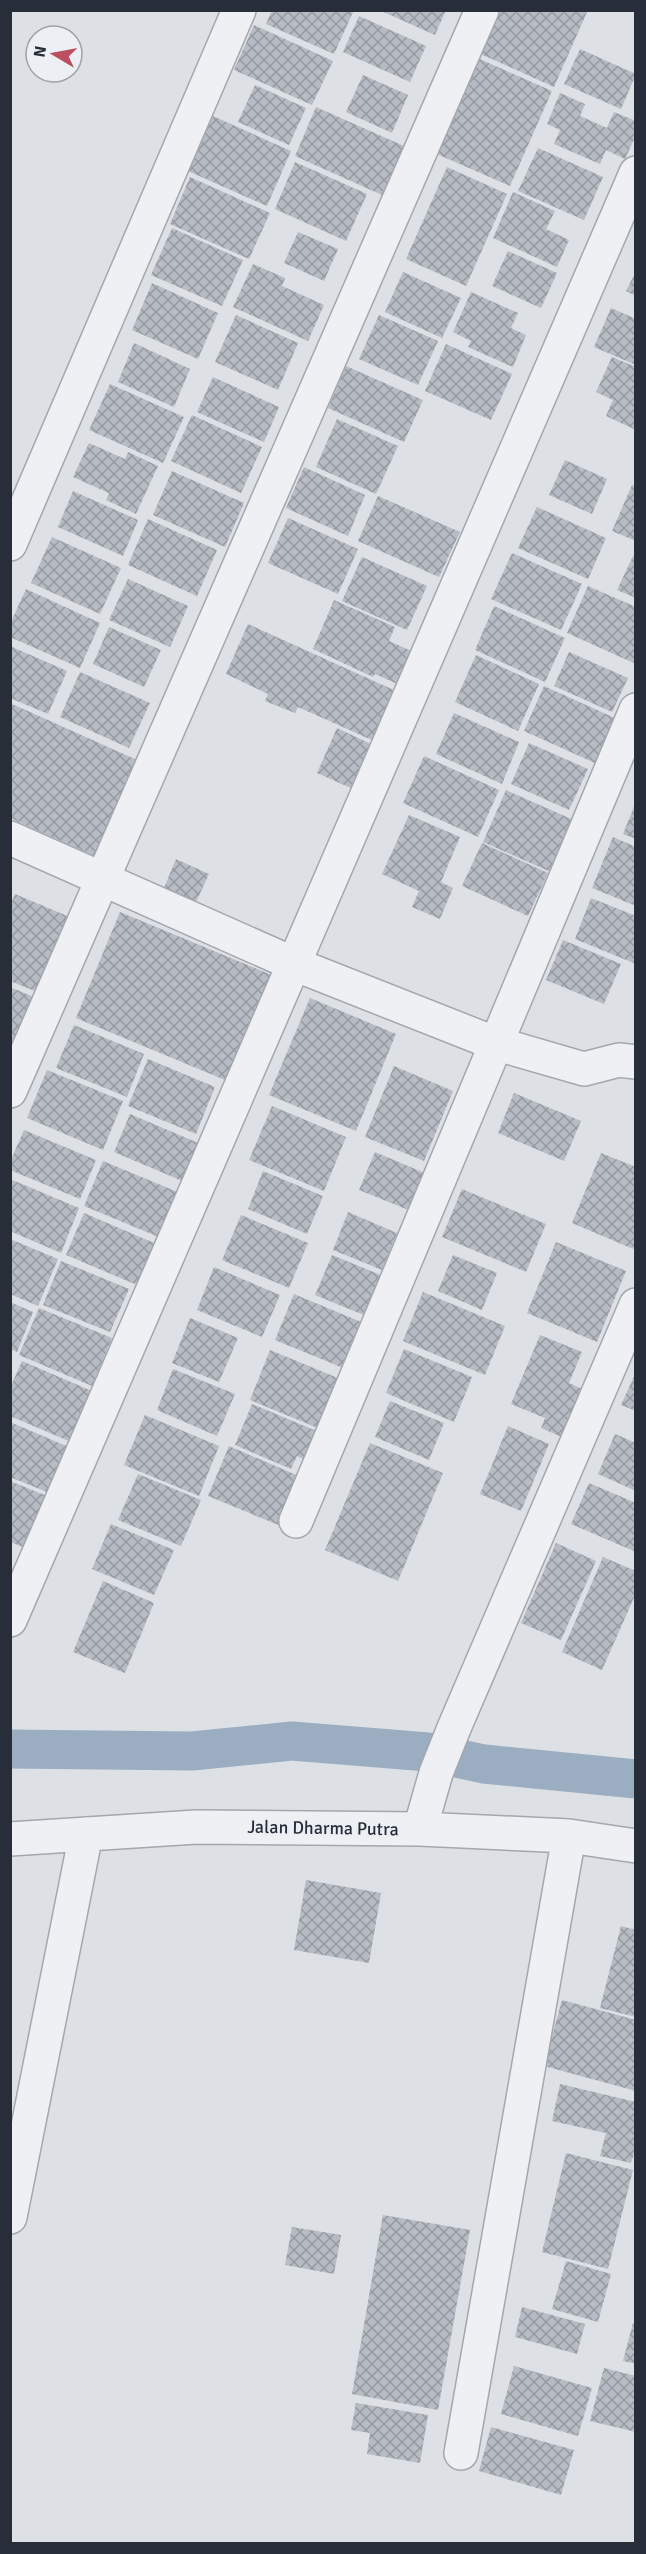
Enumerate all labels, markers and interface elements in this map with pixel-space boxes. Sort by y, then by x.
north arrow [24,24,84,84]
text: N [29,44,51,59]
street label: Jalan Dharma Putra [247,1816,399,1840]

